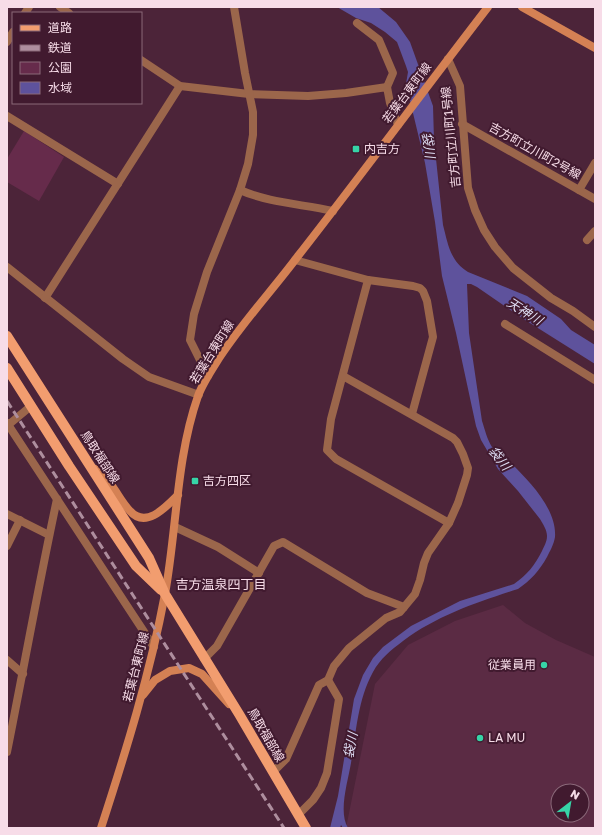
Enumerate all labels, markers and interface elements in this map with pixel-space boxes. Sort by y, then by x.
legend [12,12,142,104]
text: 道路 [48,20,72,35]
text: 鉄道 [48,40,72,55]
street label: 若葉台東町線 [379,59,434,126]
text: 公園 [48,60,72,75]
text: 水域 [48,80,72,95]
street label: 吉方町立川町1号線 [438,86,463,188]
street label: 吉方町立川町2号線 [487,119,584,182]
water label: 袋川 [419,131,439,161]
place label: 内吉方 [364,141,400,156]
marker: 内吉方 [351,144,361,154]
water label: 天神川 [504,294,547,329]
street label: 若葉台東町線 [186,317,237,386]
street label: 鳥取福部線 [78,427,123,486]
water label: 袋川 [486,443,516,475]
place label: 吉方四区 [203,473,251,488]
marker: 吉方四区 [190,476,200,486]
district label: 吉方温泉四丁目 [175,576,267,592]
street label: 若葉台東町線 [120,630,152,704]
place label: 従業員用 [488,657,536,672]
marker: 従業員用 [539,660,549,670]
street label: 鳥取福部線 [245,705,288,764]
water label: 袋川 [340,729,361,759]
place label: LA MU [488,730,525,745]
marker: LA MU [475,733,485,743]
north arrow [550,783,590,823]
text: N [568,786,582,802]

